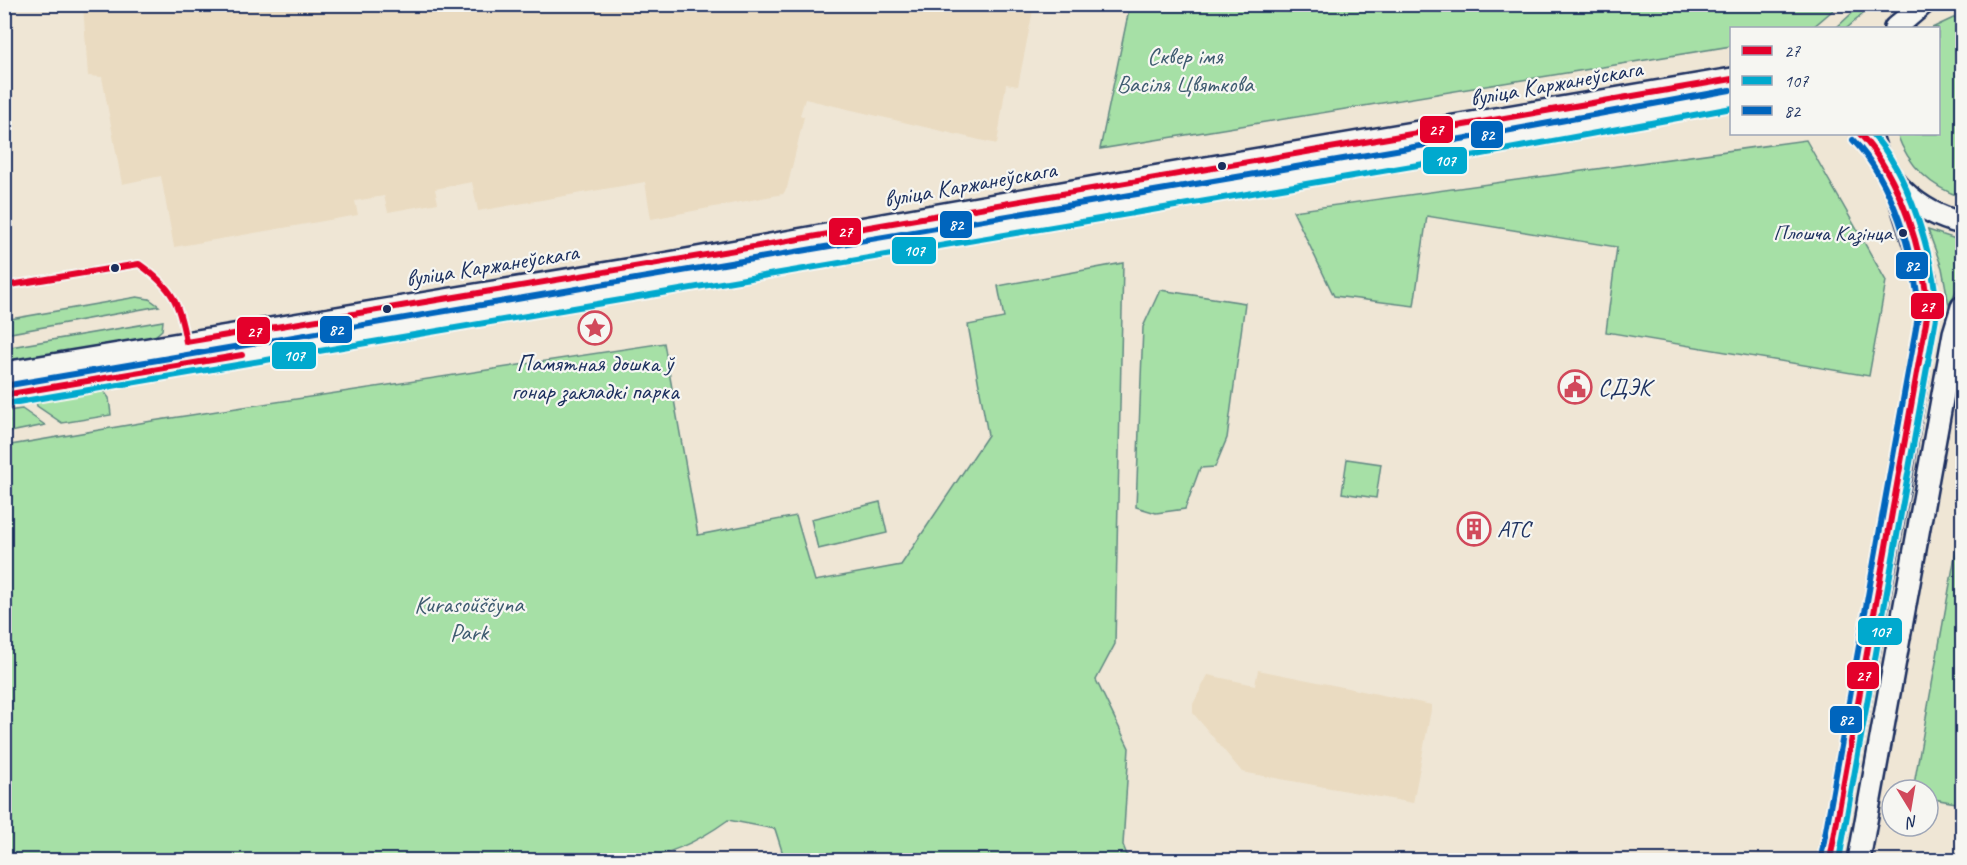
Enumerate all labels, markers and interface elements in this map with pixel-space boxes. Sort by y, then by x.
legend [1730,27,1940,135]
text: 27 [1784,40,1801,62]
park label: Сквер імя Васіля Цвяткова [1116,41,1255,99]
street label: вуліца Каржанеўскага [1468,53,1646,113]
text: 107 [1784,70,1809,92]
text: 82 [1784,100,1802,122]
line badge: 27 [1419,115,1454,144]
text: 27 [1429,120,1445,140]
line badge: 82 [1470,120,1504,149]
text: 82 [1480,125,1496,145]
line badge: 107 [1422,146,1468,175]
text: 107 [1434,151,1458,171]
street label: вуліца Каржанеўскага [882,154,1060,214]
unlabelled marker [1216,160,1228,172]
line badge: 82 [939,210,973,239]
text: 82 [949,215,965,235]
line badge: 27 [828,217,862,246]
place label: Плошча Казінца [1773,219,1893,247]
text: 27 [838,222,854,242]
marker: Плошча Казінца [1897,227,1909,239]
street label: вуліца Каржанеўскага [404,236,582,293]
line badge: 107 [891,236,937,265]
text: 107 [903,241,927,261]
line badge: 82 [1895,251,1929,280]
text: 82 [1905,256,1921,276]
unlabelled marker [109,262,121,274]
line badge: 27 [1910,292,1945,320]
text: 27 [1920,297,1936,317]
unlabelled marker [381,303,393,315]
place icon: Памятная дошка ў гонар закладкі парка [577,310,613,346]
line badge: 82 [319,315,353,344]
line badge: 27 [236,316,271,345]
text: 82 [329,320,345,340]
text: 27 [247,322,263,342]
line badge: 107 [271,341,317,370]
text: 107 [283,346,307,366]
place label: Памятная дошка ў гонар закладкі парка [511,348,680,407]
public building icon: СДЭК [1557,369,1593,405]
place label: СДЭК [1598,372,1656,402]
building icon: АТС [1456,511,1492,547]
place label: АТС [1497,514,1534,544]
park label: Kurasoŭščyna Park [414,589,525,647]
line badge: 107 [1857,617,1903,646]
text: 107 [1869,622,1893,642]
line badge: 27 [1846,661,1880,690]
text: 27 [1856,666,1872,686]
line badge: 82 [1829,705,1863,734]
text: 82 [1839,710,1855,730]
north arrow [1880,778,1940,838]
text: N [1903,811,1919,833]

